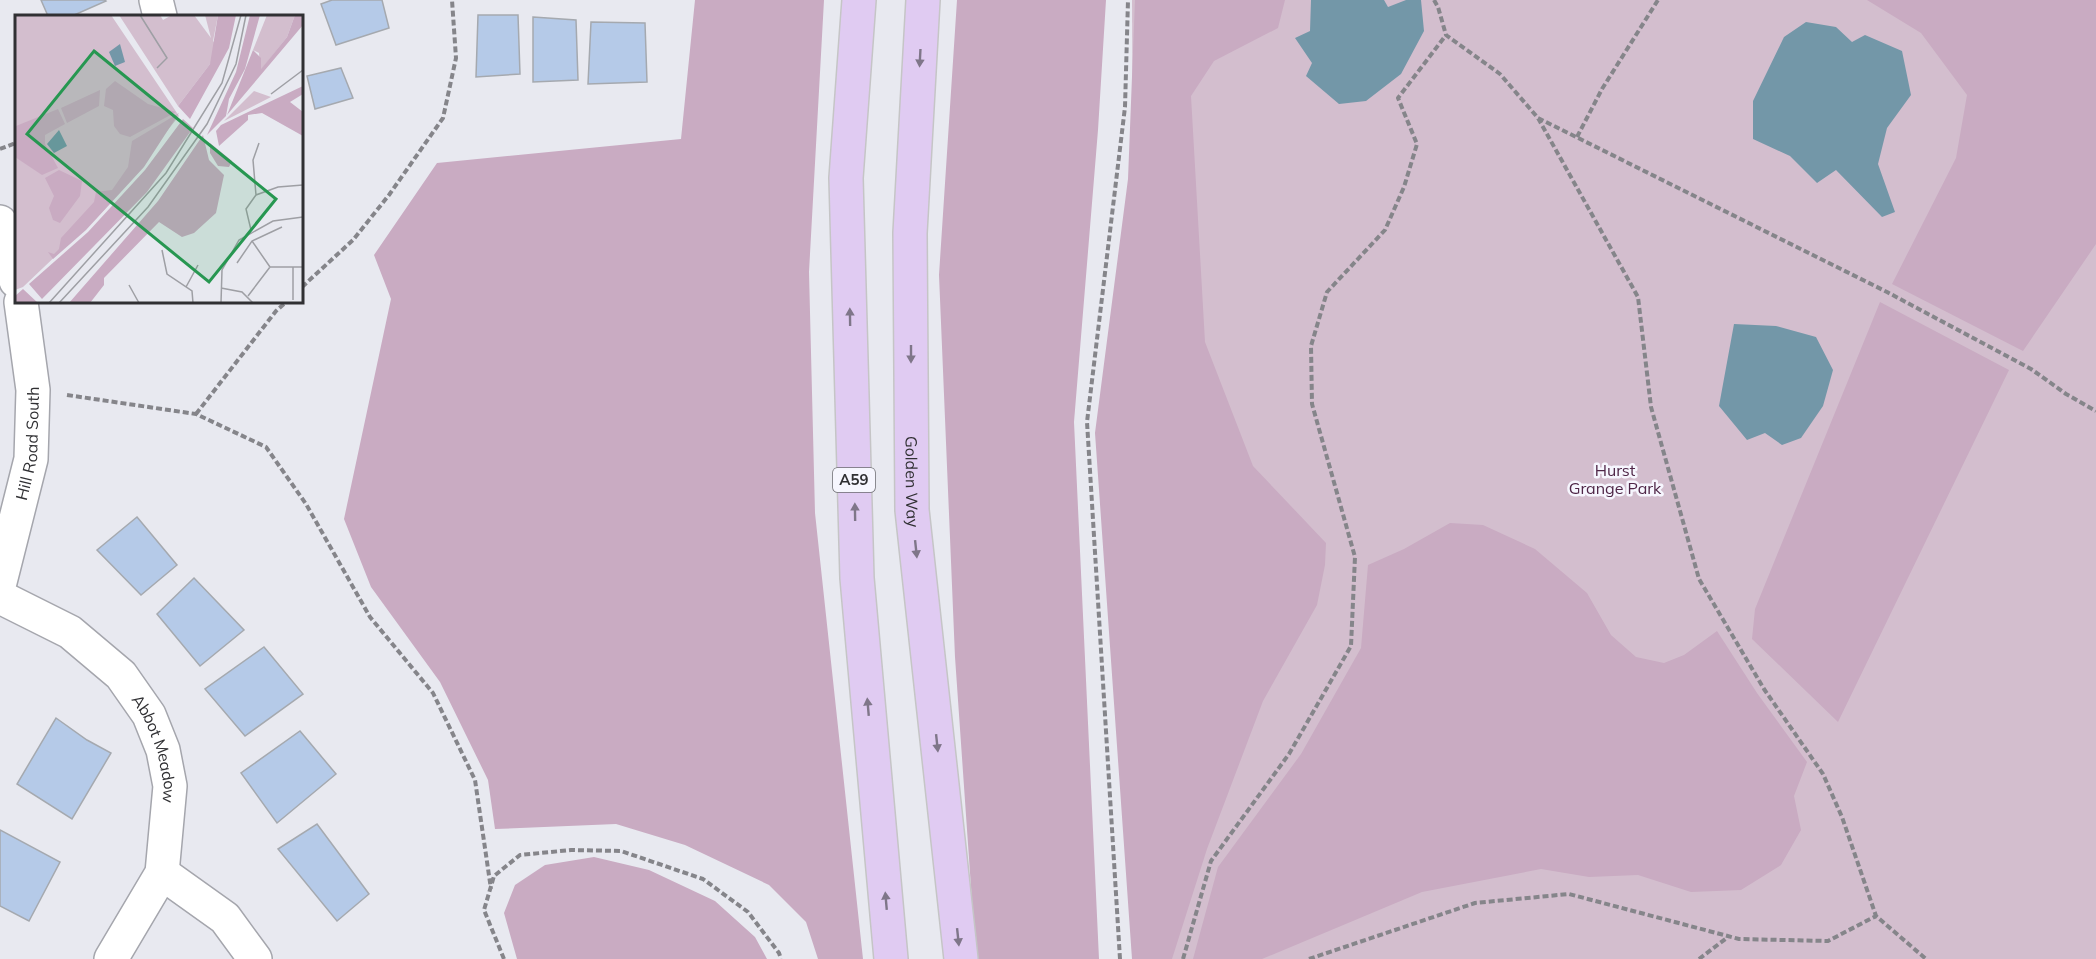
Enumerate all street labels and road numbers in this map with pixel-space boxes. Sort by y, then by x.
street label: Hill Road South [11,386,43,502]
street label: Golden Way [901,436,924,529]
road number: A59 [833,468,875,492]
street label: Abbot Meadow [128,690,180,804]

